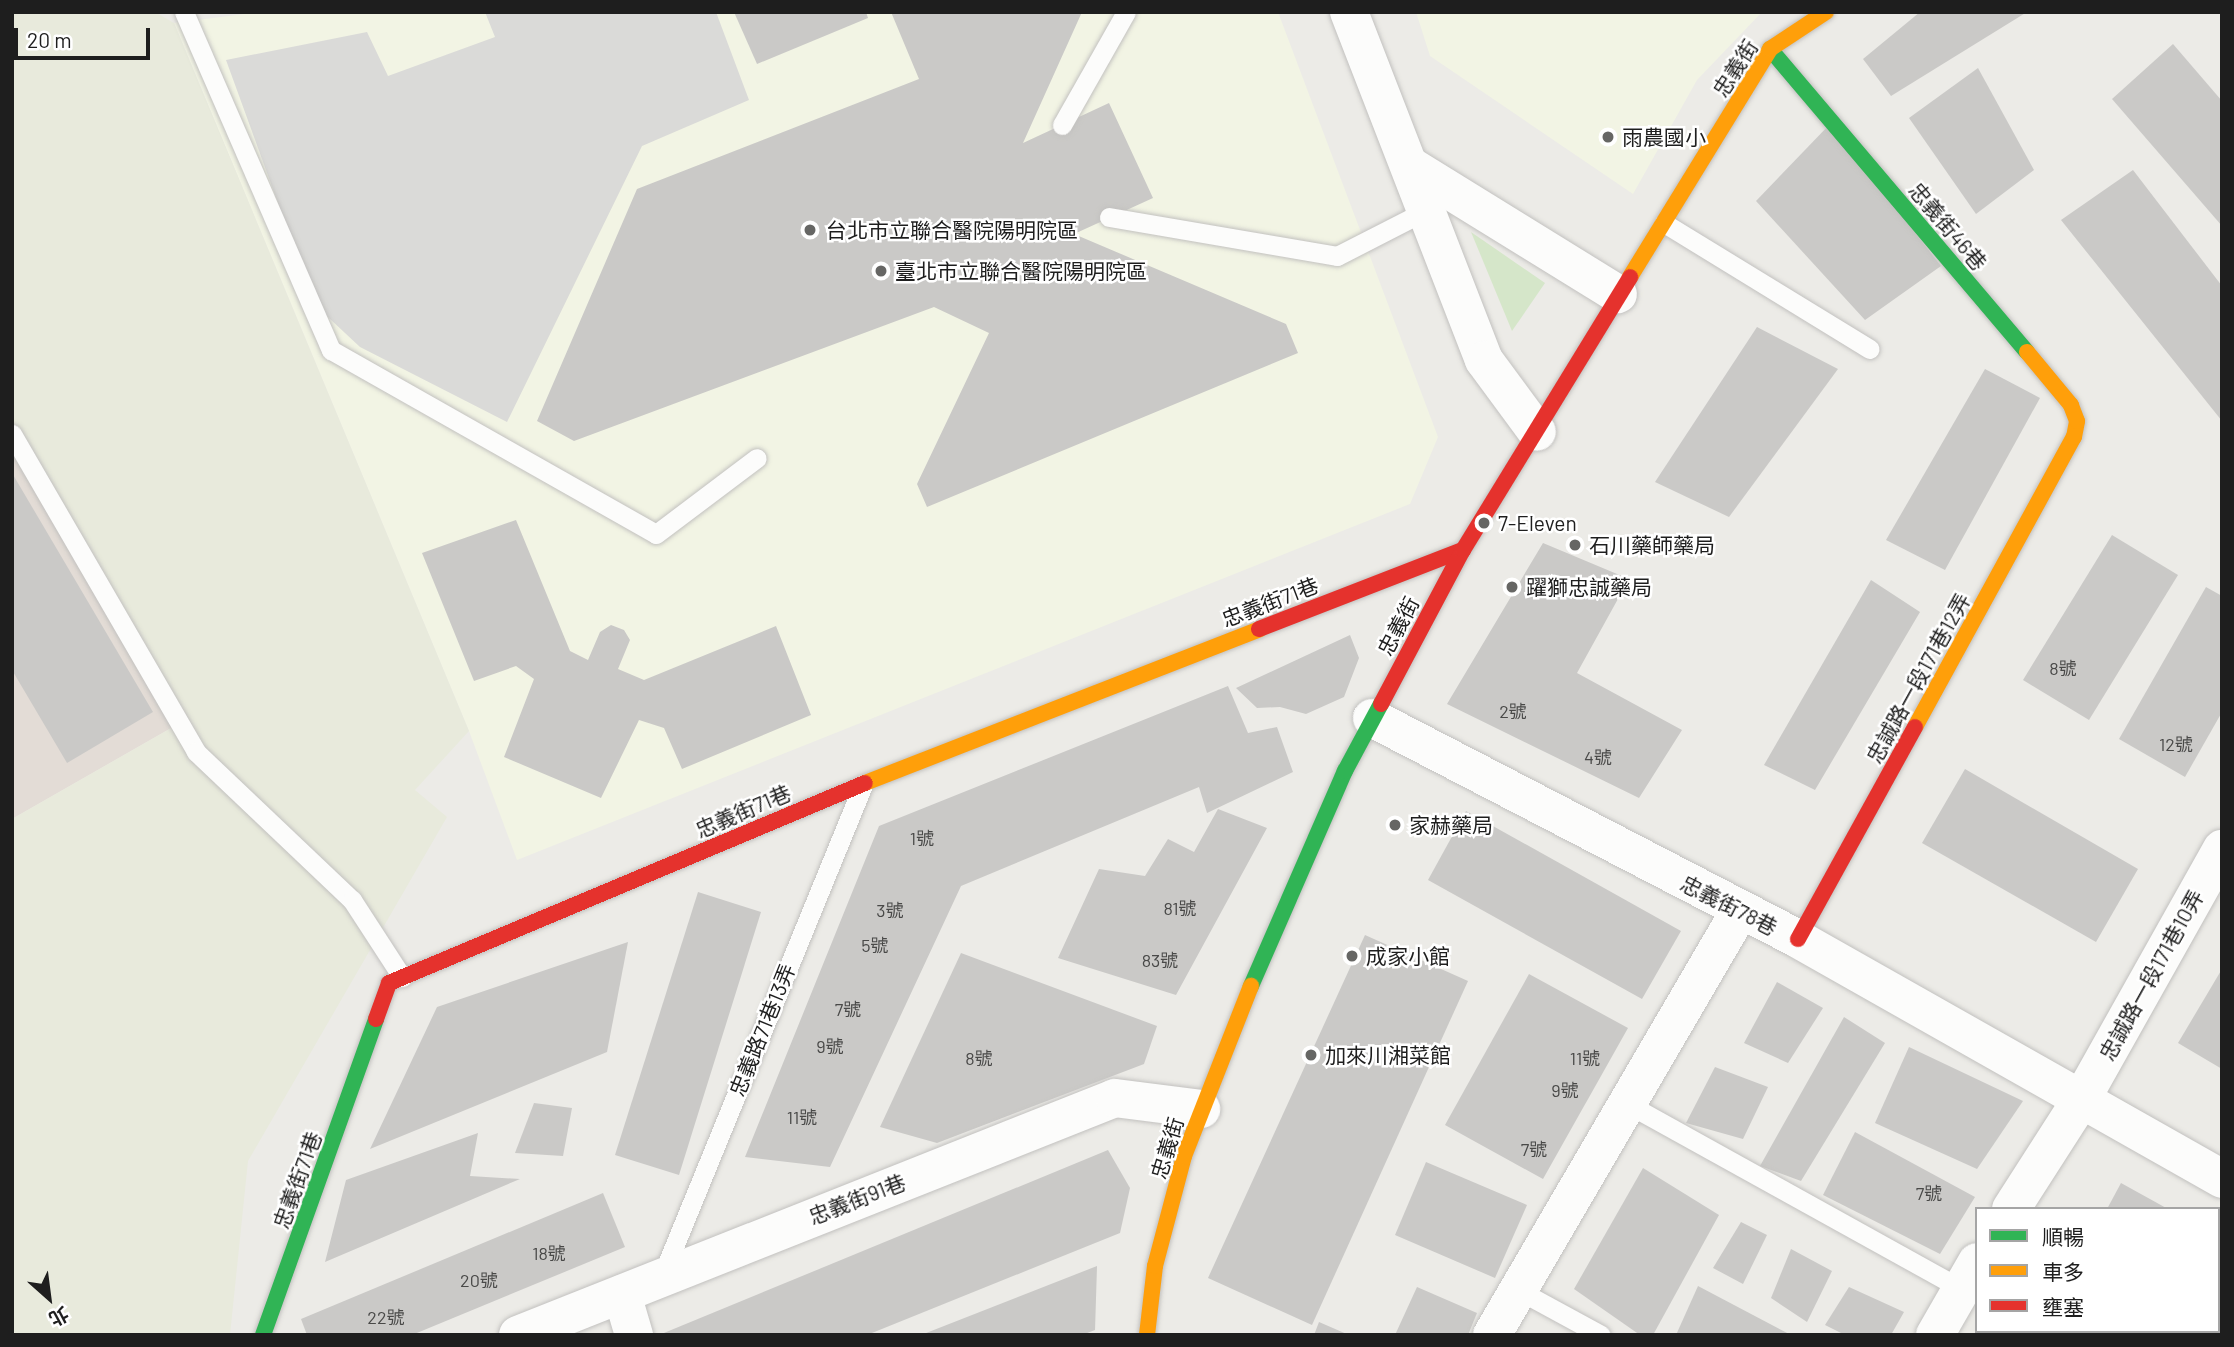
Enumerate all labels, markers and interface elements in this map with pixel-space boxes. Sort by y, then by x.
scale bar [18,14,154,58]
text: 20 m [27,27,72,52]
street label: 忠義街 [1707,35,1763,101]
place label: 雨農國小 [1622,124,1706,150]
marker: 雨農國小 [1600,129,1616,145]
street label: 忠義街46巷 [1904,177,1992,275]
place label: 台北市立聯合醫院陽明院區 [826,217,1078,243]
marker: 台北市立聯合醫院陽明院區 [800,220,820,240]
place label: 臺北市立聯合醫院陽明院區 [895,258,1147,284]
marker: 臺北市立聯合醫院陽明院區 [873,263,889,279]
place label: 7-Eleven [1498,510,1577,536]
marker: 7-Eleven [1476,515,1492,531]
place label: 石川藥師藥局 [1589,532,1715,558]
marker: 石川藥師藥局 [1567,537,1583,553]
street label: 忠義街71巷 [1218,572,1322,632]
place label: 躍獅忠誠藥局 [1526,574,1652,600]
marker: 躍獅忠誠藥局 [1504,579,1520,595]
street label: 忠誠路一段171巷12弄 [1861,589,1975,767]
street label: 忠義街 [1372,592,1424,660]
house number: 8號 [2049,657,2077,679]
house number: 2號 [1499,700,1527,722]
house number: 12號 [2159,733,2193,755]
house number: 4號 [1584,746,1612,768]
street label: 忠義街71巷 [691,780,795,842]
place label: 家赫藥局 [1409,812,1493,838]
marker: 家赫藥局 [1387,817,1403,833]
house number: 1號 [910,827,934,849]
street label: 忠義街78巷 [1677,870,1781,940]
street label: 忠誠路一段171巷10弄 [2094,885,2208,1065]
house number: 81號 [1163,897,1197,919]
house number: 3號 [876,899,904,921]
house number: 5號 [861,934,889,956]
place label: 成家小館 [1366,943,1450,969]
marker: 成家小館 [1344,948,1360,964]
house number: 83號 [1142,949,1178,971]
street label: 忠義路71巷13弄 [724,960,800,1100]
house number: 7號 [835,998,861,1020]
house number: 9號 [816,1035,844,1057]
place label: 加來川湘菜館 [1325,1042,1451,1068]
house number: 8號 [965,1047,993,1069]
marker: 加來川湘菜館 [1303,1047,1319,1063]
house number: 11號 [1570,1047,1600,1069]
house number: 9號 [1551,1079,1579,1101]
house number: 11號 [787,1106,817,1128]
street label: 忠義街 [1146,1114,1188,1182]
street label: 忠義街71巷 [268,1128,326,1232]
house number: 7號 [1521,1138,1547,1160]
street label: 忠義街91巷 [805,1169,909,1229]
house number: 7號 [1916,1182,1942,1204]
legend [1975,1207,2220,1333]
text: 順暢 [2042,1224,2084,1249]
house number: 18號 [532,1242,566,1264]
text: 車多 [2042,1259,2084,1284]
north arrow [14,1263,84,1333]
house number: 20號 [460,1269,498,1291]
text: 壅塞 [2042,1294,2084,1319]
text: 北 [45,1302,73,1332]
house number: 22號 [367,1306,405,1328]

